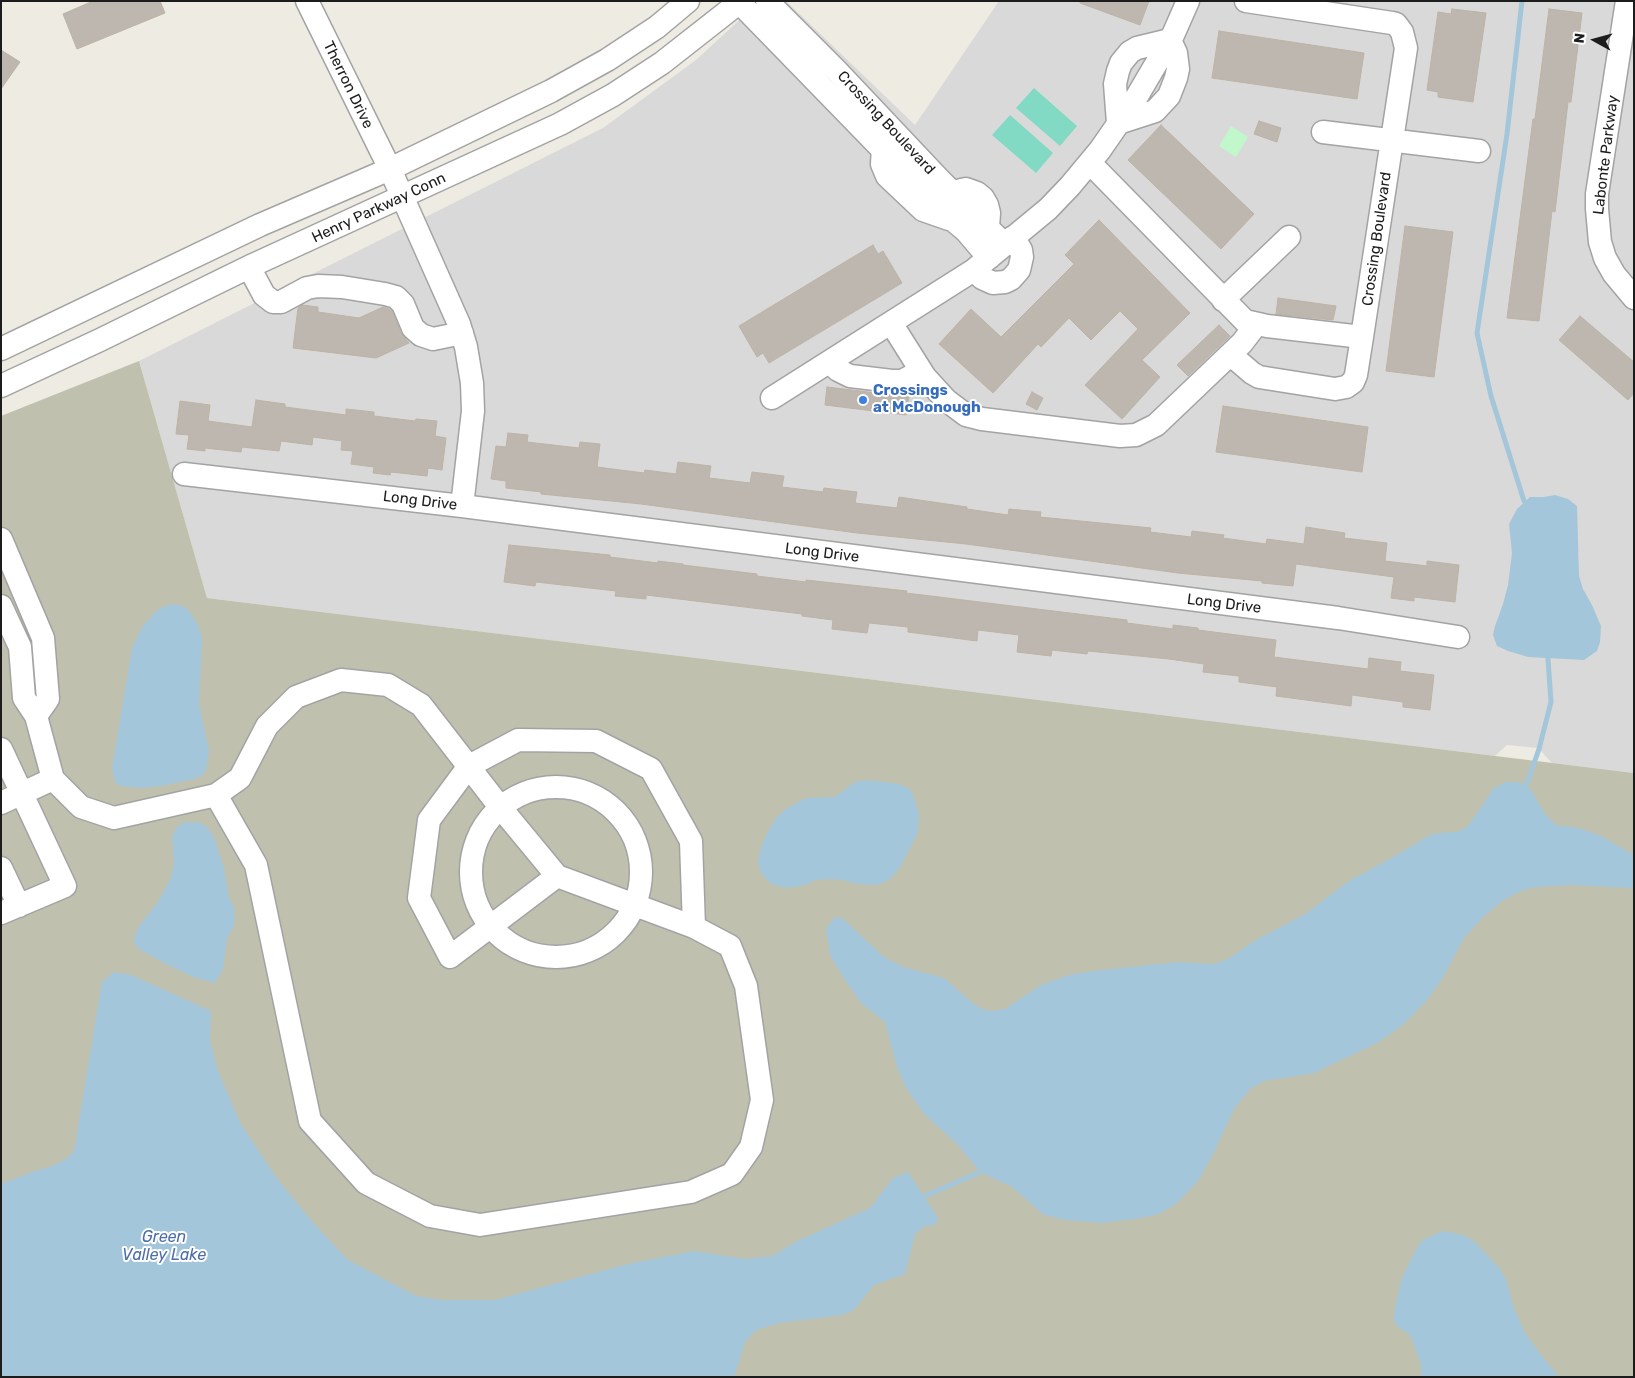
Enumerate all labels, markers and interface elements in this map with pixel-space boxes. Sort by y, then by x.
north arrow [1570,15,1620,65]
text: N [1571,32,1589,44]
street label: Therron Drive [319,39,377,131]
street label: Crossing Boulevard [833,67,939,179]
street label: Labonte Parkway [1590,94,1622,216]
street label: Henry Parkway Conn [309,169,449,247]
street label: Crossing Boulevard [1359,171,1395,307]
place label: Crossings at McDonough [873,382,981,417]
marker: Crossings at McDonough [857,394,869,406]
street label: Long Drive [382,488,458,514]
street label: Long Drive [784,540,860,566]
street label: Long Drive [1186,591,1262,617]
water label: Green Valley Lake [122,1227,206,1265]

